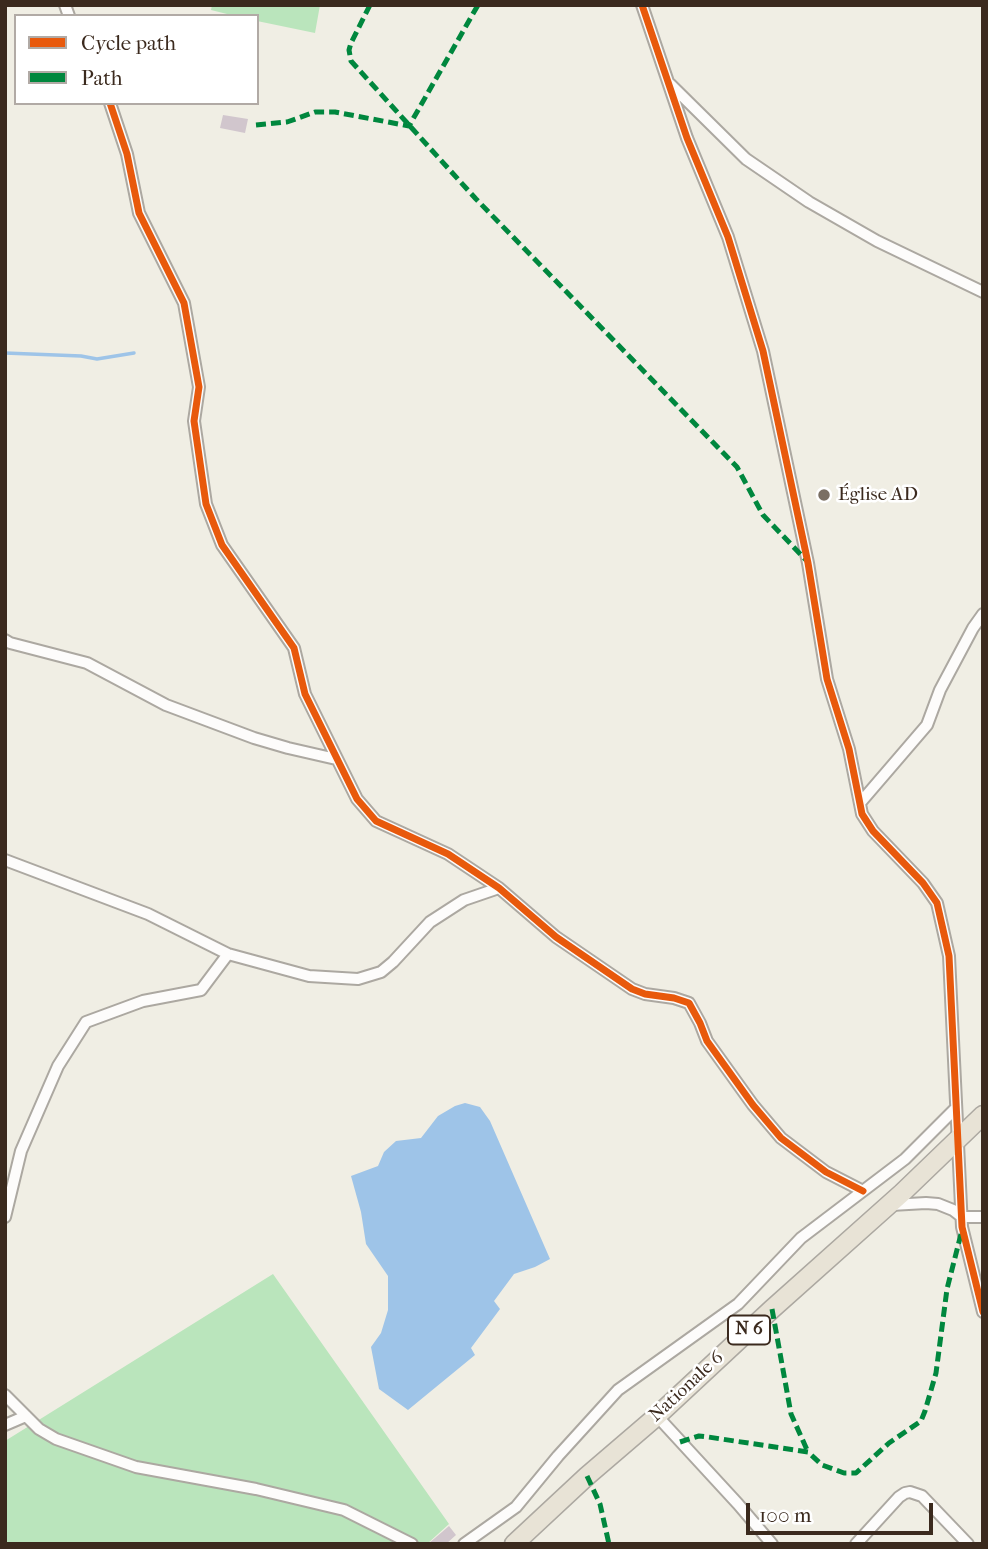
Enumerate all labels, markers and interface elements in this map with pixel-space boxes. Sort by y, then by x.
legend [14,14,259,105]
text: Cycle path [81,31,176,55]
text: Path [81,66,122,90]
place label: Église AD [838,484,918,506]
marker: Église AD [816,487,832,503]
road number: N 6 [728,1316,770,1344]
street label: Nationale 6 [645,1347,729,1427]
scale bar [750,1490,937,1534]
text: 100 m [759,1503,812,1527]

